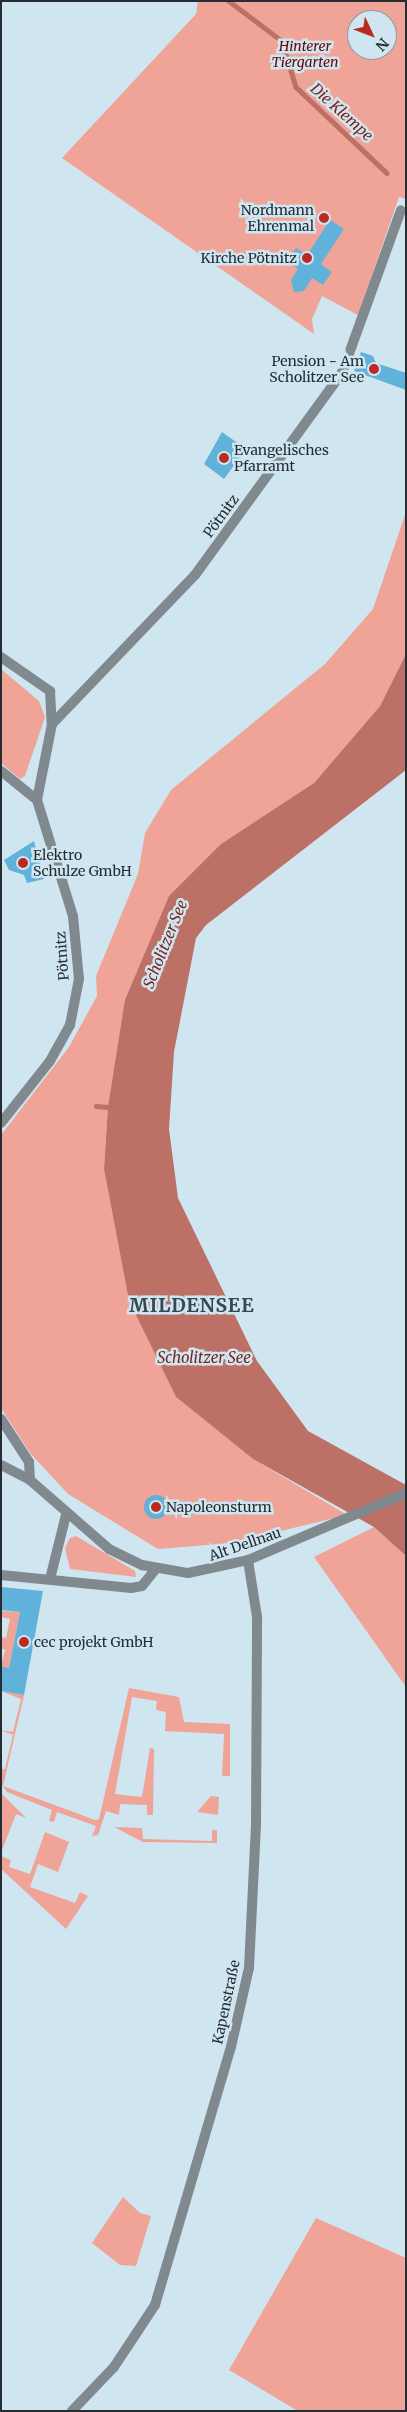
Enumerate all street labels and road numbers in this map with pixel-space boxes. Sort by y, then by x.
street label: Pötnitz [200,491,242,541]
street label: Pötnitz [52,931,72,981]
street label: Alt Dellnau [207,1524,283,1564]
street label: Kapenstraße [209,1958,243,2046]

